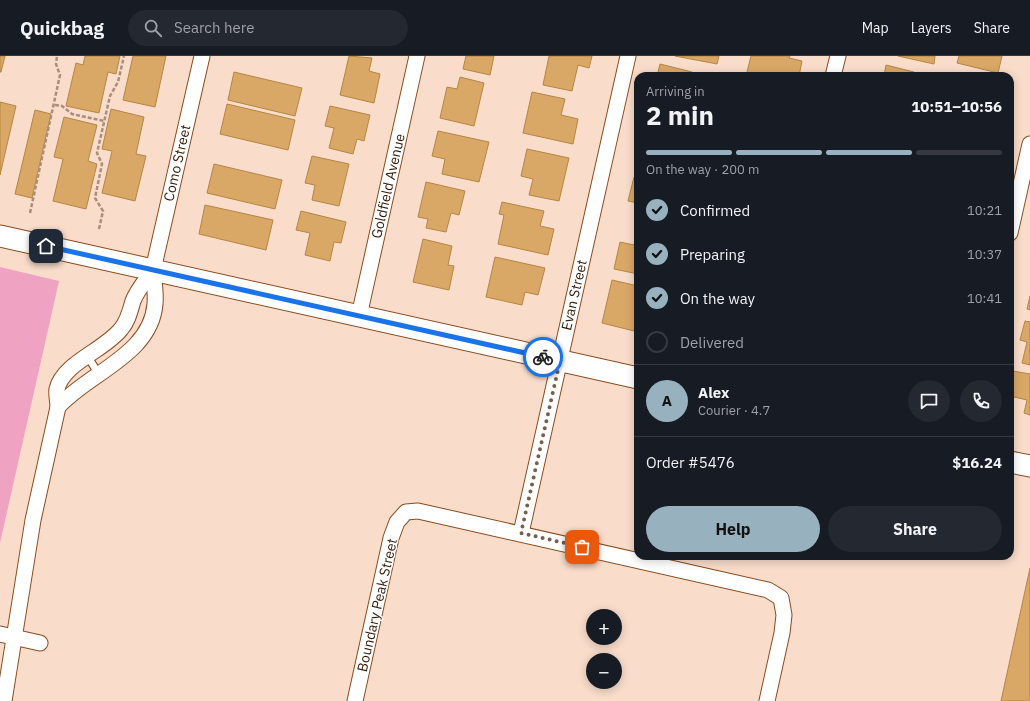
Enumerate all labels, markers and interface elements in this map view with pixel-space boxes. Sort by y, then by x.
search box [128,10,408,46]
text: Quickbag [20,16,104,40]
icon: search [142,17,164,39]
text: Search here [174,18,254,37]
text: Map [862,19,889,37]
text: Layers [911,19,952,37]
text: Share [974,19,1010,37]
text: Arriving in [646,83,705,100]
text: 10:51–10:56 [911,97,1002,116]
text: 2 min [646,98,714,132]
street label: Como Street [159,123,195,203]
street label: Goldfield Avenue [367,131,409,240]
text: On the way · 200 m [646,161,759,178]
icon: check [646,199,668,221]
text: Confirmed [680,201,750,220]
text: 10:21 [967,202,1002,219]
pin [29,229,63,263]
icon: home [35,235,57,257]
icon: check [646,243,668,265]
text: Preparing [680,245,745,264]
text: 10:37 [967,246,1002,263]
street label: Evan Street [557,258,591,332]
icon: check [646,287,668,309]
text: On the way [680,289,755,308]
text: 10:41 [967,290,1002,307]
text: Delivered [680,333,744,352]
courier [523,337,563,377]
icon: bike [532,346,554,368]
button: chat [908,380,950,422]
button: phone [960,380,1002,422]
text: Alex [698,383,729,402]
text: A [662,391,672,410]
text: Courier · 4.7 [698,402,770,419]
text: Order #5476 [646,453,735,472]
text: $16.24 [952,453,1002,472]
button: Help [646,506,820,552]
button: Share [828,506,1002,552]
pin [565,530,599,564]
street label: Boundary Peak Street [353,536,401,674]
icon: bag [571,536,593,558]
map controls [586,609,622,689]
button: + [586,609,622,645]
button: − [586,653,622,689]

